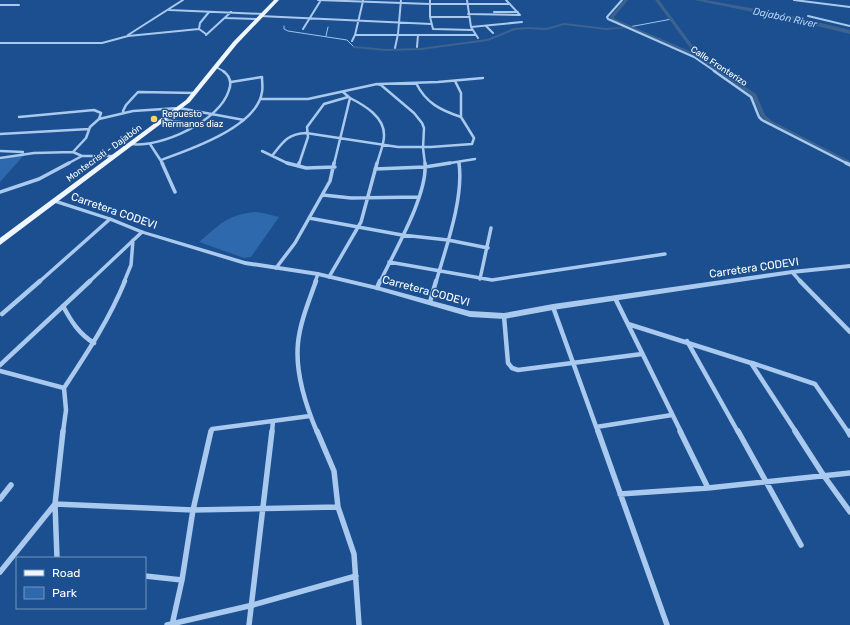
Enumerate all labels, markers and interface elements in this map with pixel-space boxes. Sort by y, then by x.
water label: Dajabón River [752,5,819,31]
street label: Calle Fronterizo [689,44,749,88]
place label: Repuesto hermanos diaz [162,109,224,129]
marker: Repuesto hermanos diaz [149,114,159,124]
street label: Montecristi - Dajabón [65,122,143,184]
street label: Carretera CODEVI [69,190,159,232]
street label: Carretera CODEVI [708,255,800,281]
street label: Carretera CODEVI [381,273,471,309]
legend [16,557,146,609]
text: Road [52,566,80,580]
text: Park [52,586,78,600]

